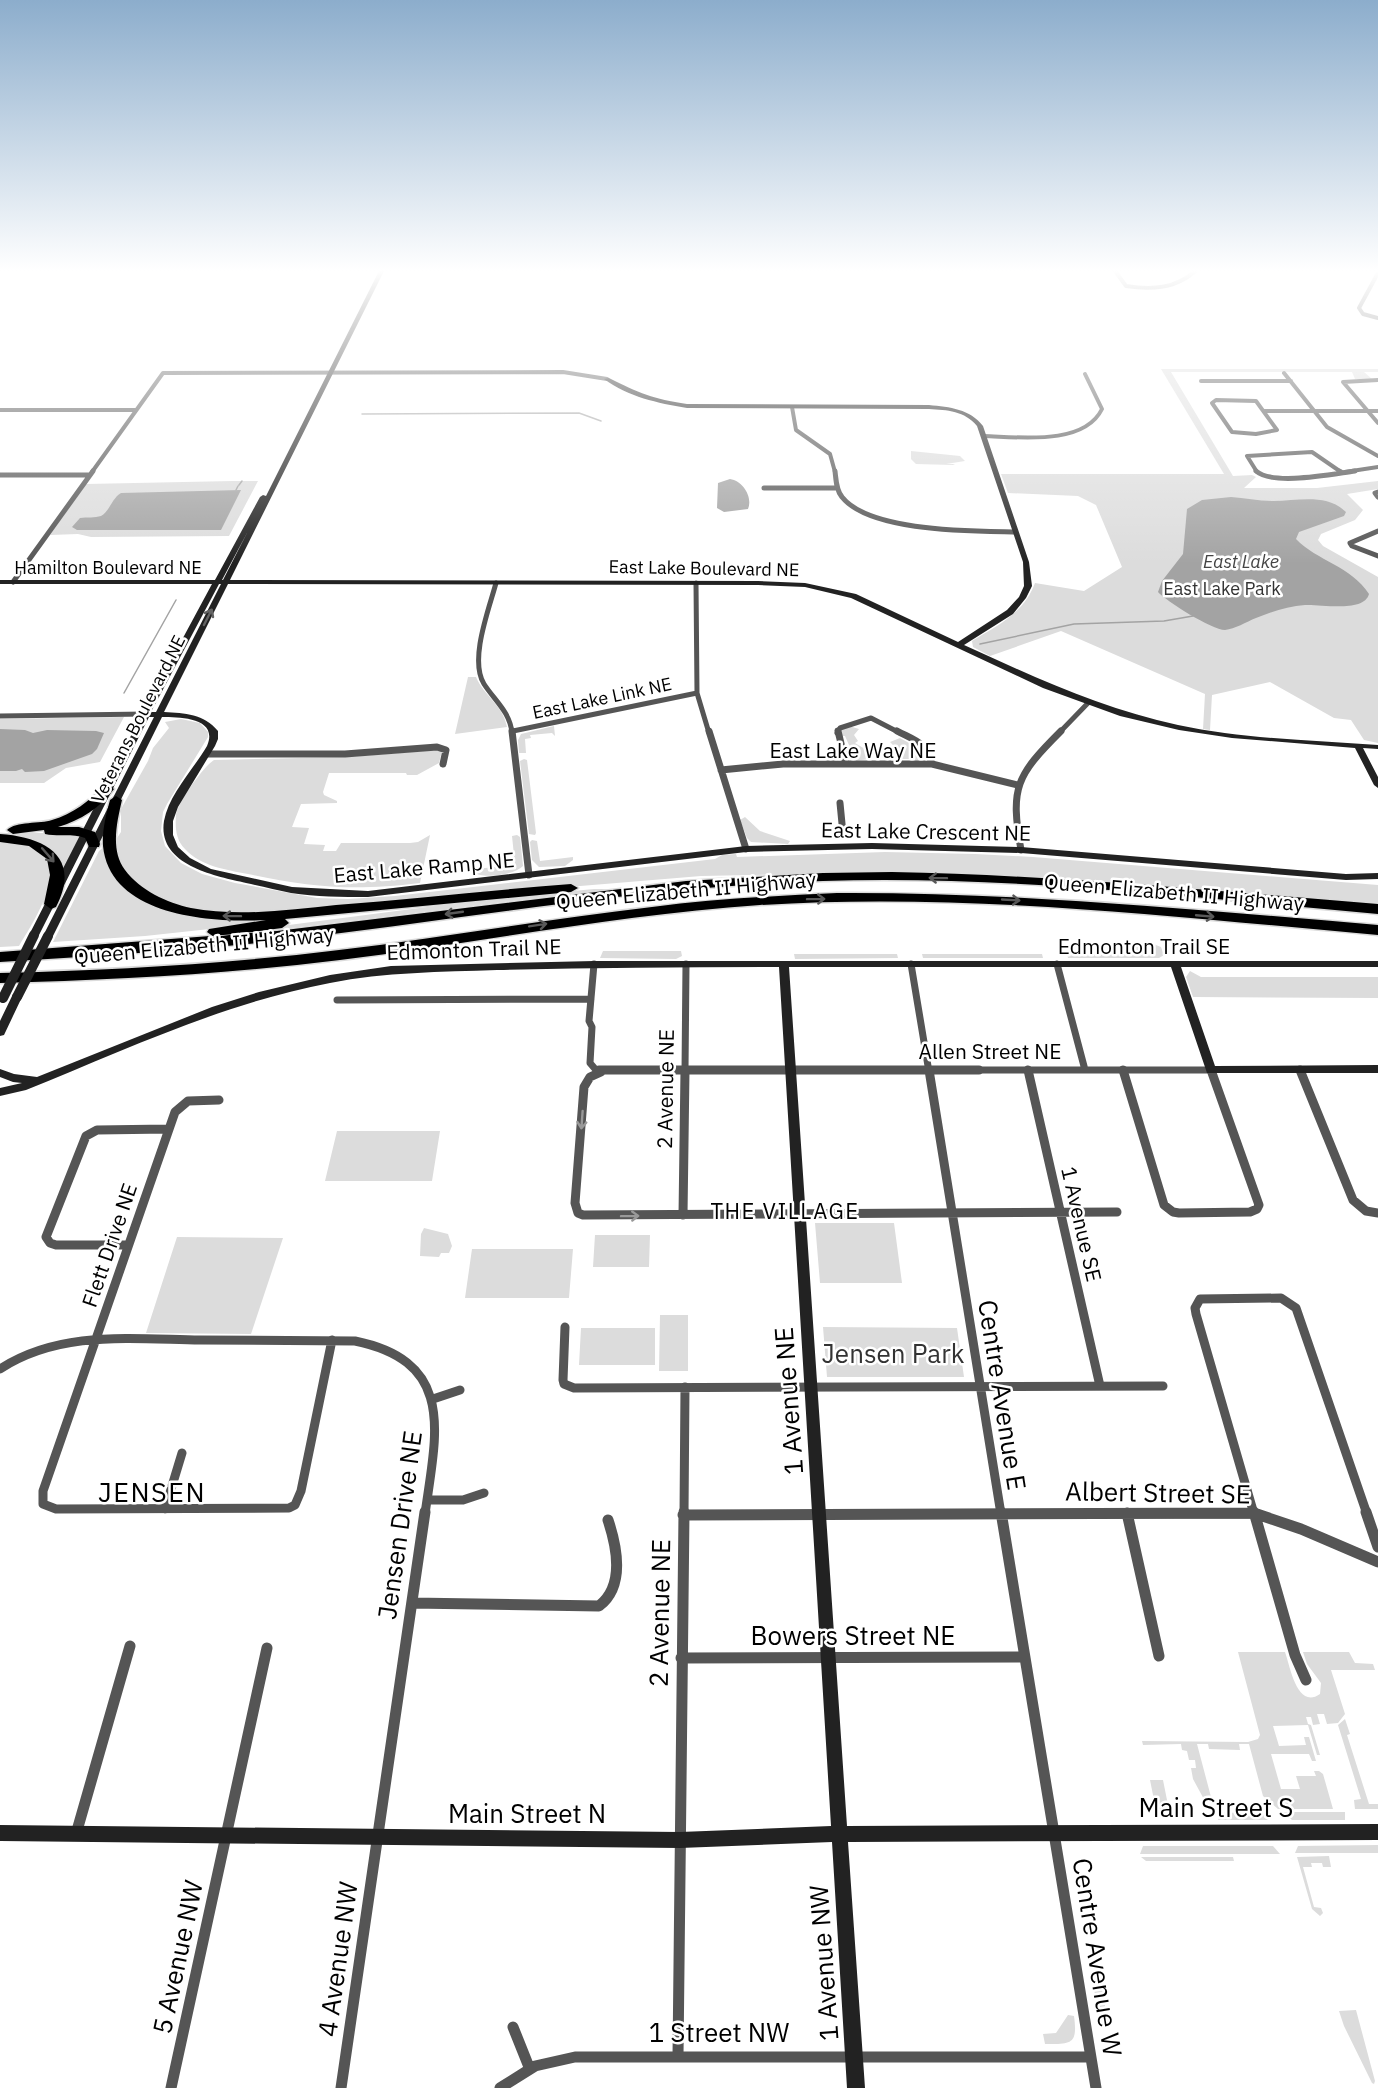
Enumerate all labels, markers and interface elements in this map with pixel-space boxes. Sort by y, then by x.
water label: East Lake [1203,550,1279,573]
street label: East Lake Boulevard NE [608,555,800,581]
street label: Hamilton Boulevard NE [14,556,202,579]
park label: East Lake Park [1163,577,1281,600]
one-way arrow [203,609,214,627]
street label: Veterans Boulevard NE [86,631,190,807]
street label: East Lake Link NE [530,672,674,724]
street label: East Lake Way NE [770,736,936,764]
street label: East Lake Crescent NE [821,815,1031,847]
street label: East Lake Ramp NE [332,845,516,889]
one-way arrow [41,847,55,862]
street label: Queen Elizabeth II Highway [555,865,818,915]
street label: Queen Elizabeth II Highway [1043,867,1306,917]
one-way arrow [929,872,949,884]
one-way arrow [805,893,825,904]
one-way arrow [1000,895,1020,906]
one-way arrow [444,907,464,918]
one-way arrow [222,910,242,922]
one-way arrow [1195,911,1215,922]
street label: Queen Elizabeth II Highway [73,920,336,970]
one-way arrow [528,920,548,931]
street label: Edmonton Trail NE [386,932,562,966]
street label: Edmonton Trail SE [1058,932,1230,960]
street label: 2 Avenue NE [650,1029,680,1149]
street label: Allen Street NE [919,1037,1061,1065]
one-way arrow [576,1109,587,1129]
street label: 1 Avenue SE [1055,1164,1109,1284]
street label: Flett Drive NE [75,1179,143,1311]
district label: THE VILLAGE [710,1196,860,1225]
one-way arrow [620,1210,640,1222]
street label: Centre Avenue E [971,1297,1035,1493]
street label: 1 Avenue NE [766,1326,810,1476]
park label: Jensen Park [822,1336,965,1370]
street label: Jensen Drive NE [369,1428,429,1622]
street label: Albert Street SE [1065,1473,1251,1511]
district label: JENSEN [98,1474,206,1509]
street label: 2 Avenue NE [641,1539,677,1687]
street label: Bowers Street NE [751,1618,955,1652]
street label: Main Street S [1139,1790,1293,1824]
street label: Main Street N [448,1796,606,1830]
street label: Centre Avenue W [1066,1855,1130,2059]
street label: 5 Avenue NW [144,1877,210,2037]
street label: 4 Avenue NW [309,1879,365,2039]
street label: 1 Avenue NW [801,1884,845,2042]
street label: 1 Street NW [649,2015,789,2049]

